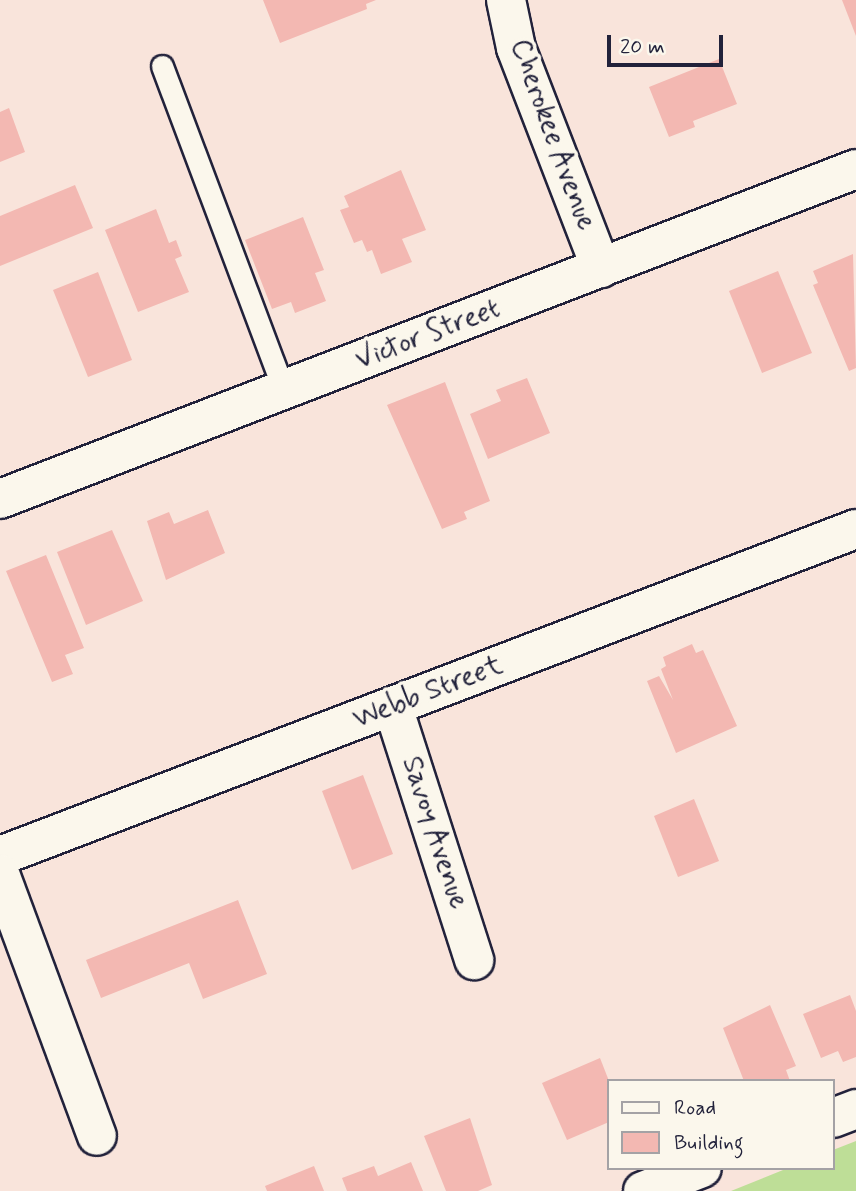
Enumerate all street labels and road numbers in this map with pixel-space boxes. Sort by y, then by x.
street label: Cherokee Avenue [501,33,603,237]
street label: Victor Street [349,291,507,379]
street label: Webb Street [349,649,507,737]
street label: Savoy Avenue [393,750,475,916]

